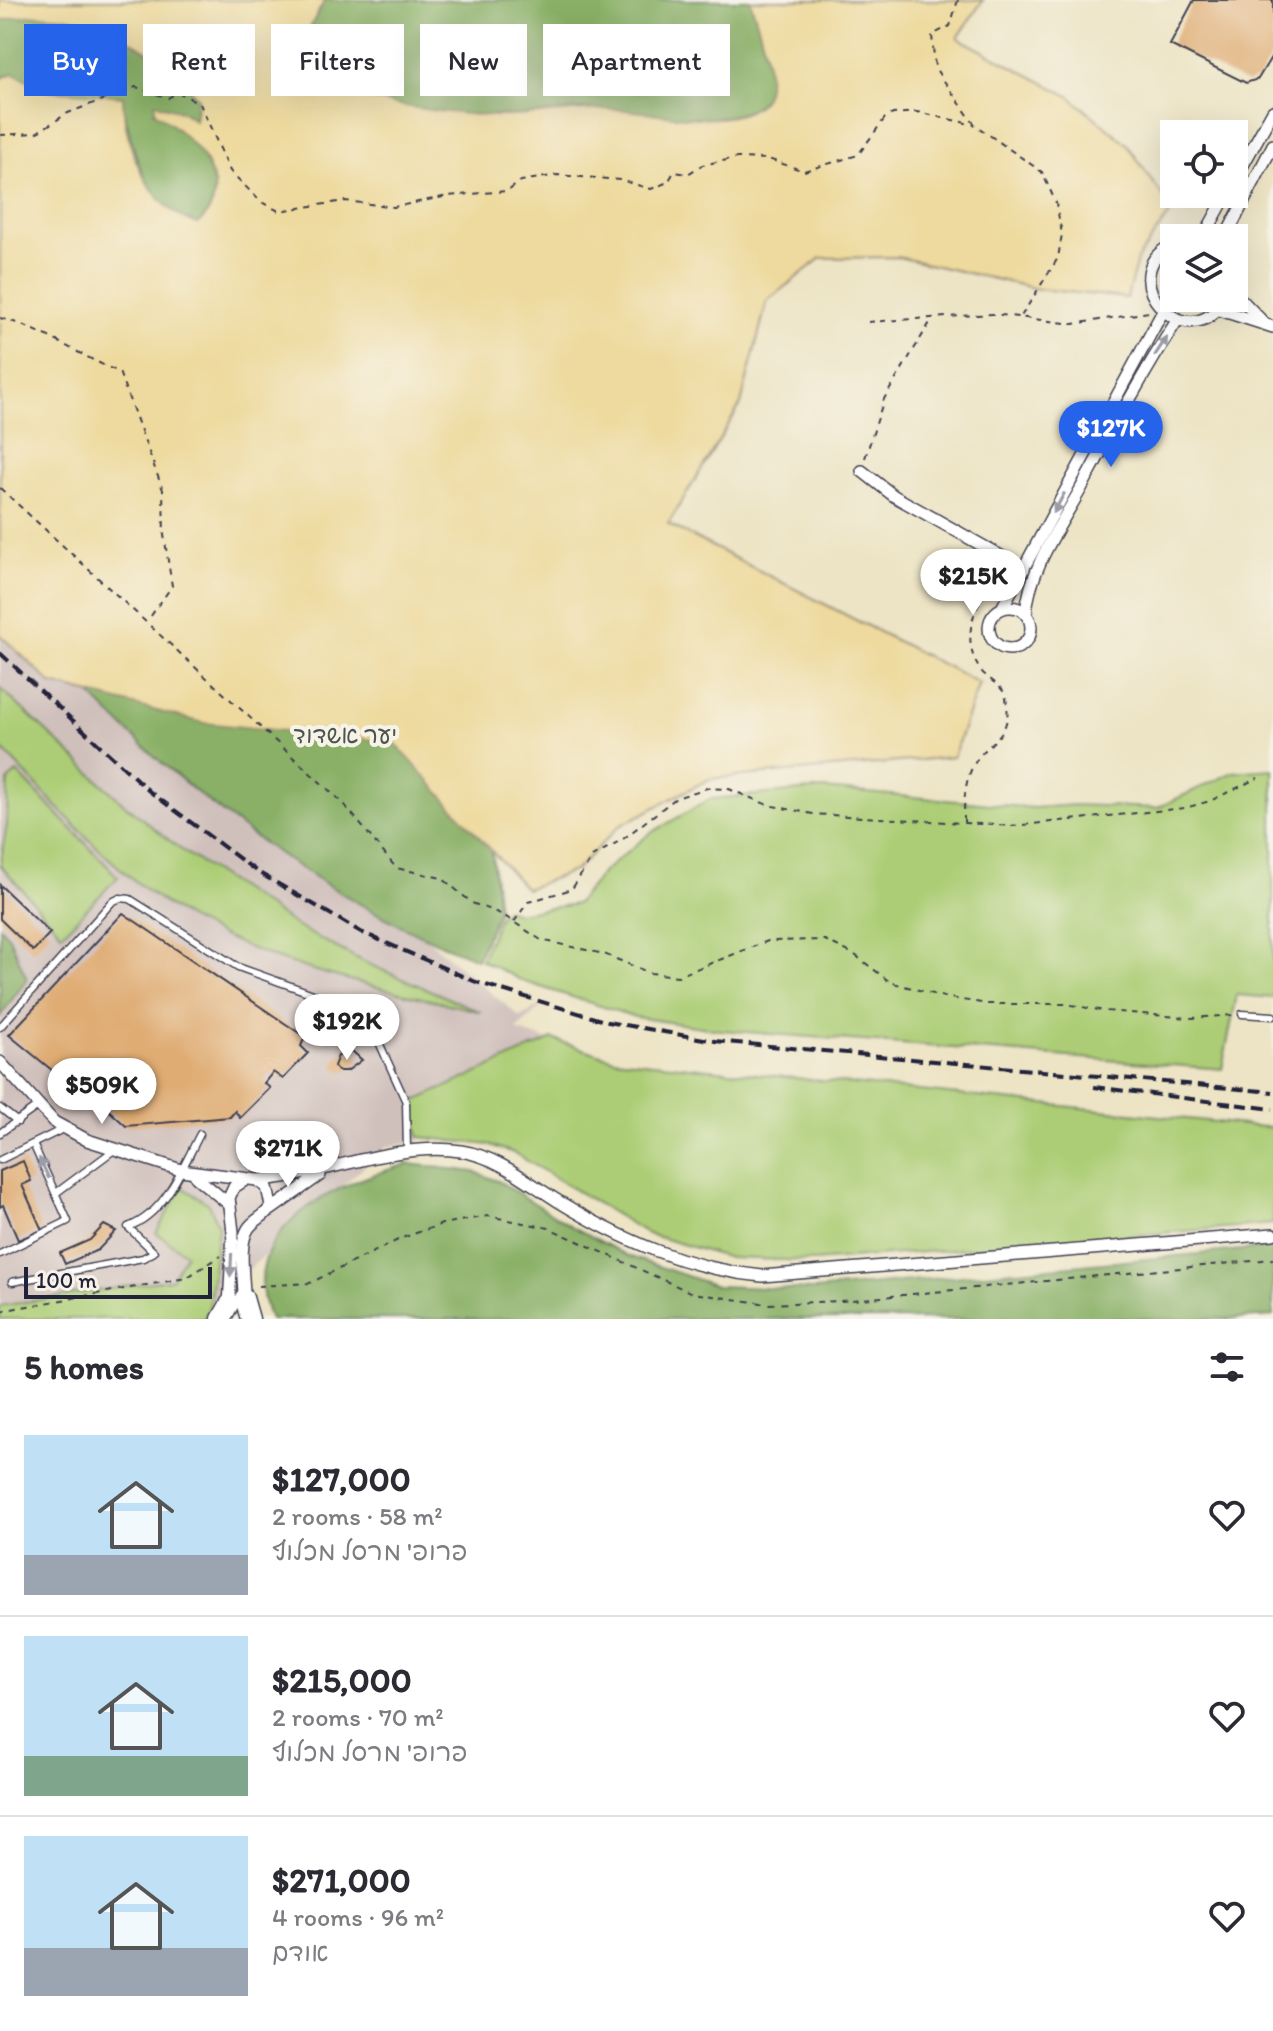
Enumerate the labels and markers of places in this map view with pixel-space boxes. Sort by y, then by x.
pin: $127K [1055,401,1167,469]
pin: $215K [917,549,1029,617]
pin: $192K [291,994,403,1062]
pin: $509K [46,1058,158,1126]
pin: $271K [232,1121,344,1189]

